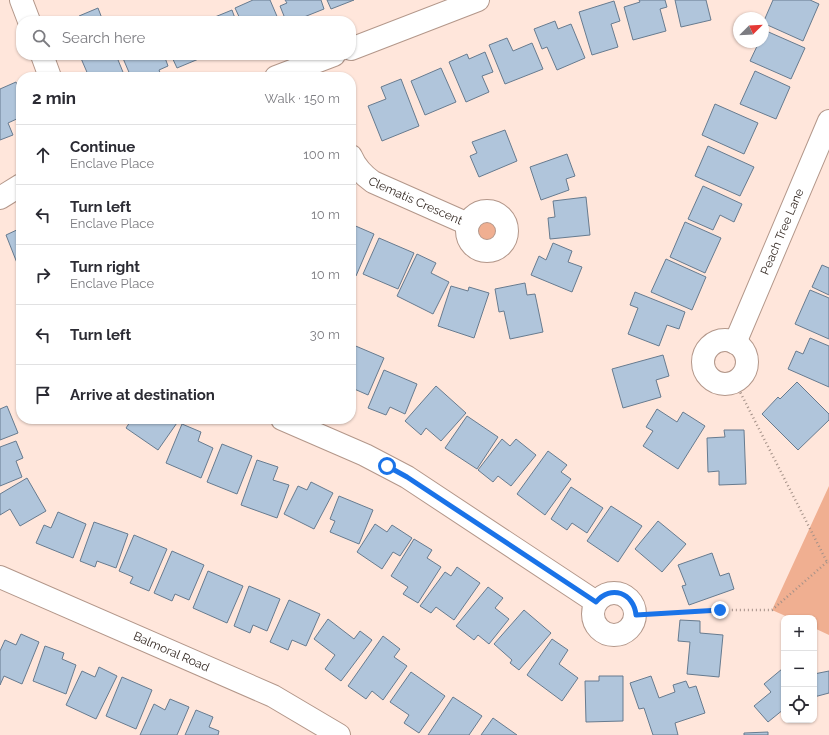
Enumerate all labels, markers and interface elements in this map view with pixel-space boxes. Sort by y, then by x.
north arrow [733,12,769,48]
search box [16,16,356,60]
icon: search [30,27,52,49]
text: Search here [62,29,145,47]
text: 2 min [32,88,76,108]
text: Walk · 150 m [265,91,340,106]
text: Continue [70,138,135,156]
icon: ahead [32,144,54,166]
text: 100 m [303,147,340,162]
text: Enclave Place [70,156,154,171]
street label: Clematis Crescent [366,174,465,228]
street label: Peach Tree Lane [758,186,807,277]
text: Turn left [70,198,131,216]
icon: left [32,204,54,226]
text: 10 m [311,207,340,222]
text: Enclave Place [70,216,154,231]
text: Turn right [70,258,140,276]
icon: right [32,264,54,286]
text: 10 m [311,267,340,282]
text: Enclave Place [70,276,154,291]
icon: left [32,324,54,346]
text: Turn left [70,326,131,344]
text: 30 m [310,327,340,342]
icon: arrive [32,384,54,406]
text: Arrive at destination [70,386,215,404]
route start [378,457,396,475]
route end [711,601,729,619]
map controls [781,615,817,723]
button: + [781,615,817,651]
street label: Balmoral Road [131,629,212,674]
button: − [781,651,817,687]
button: locate [781,687,817,723]

